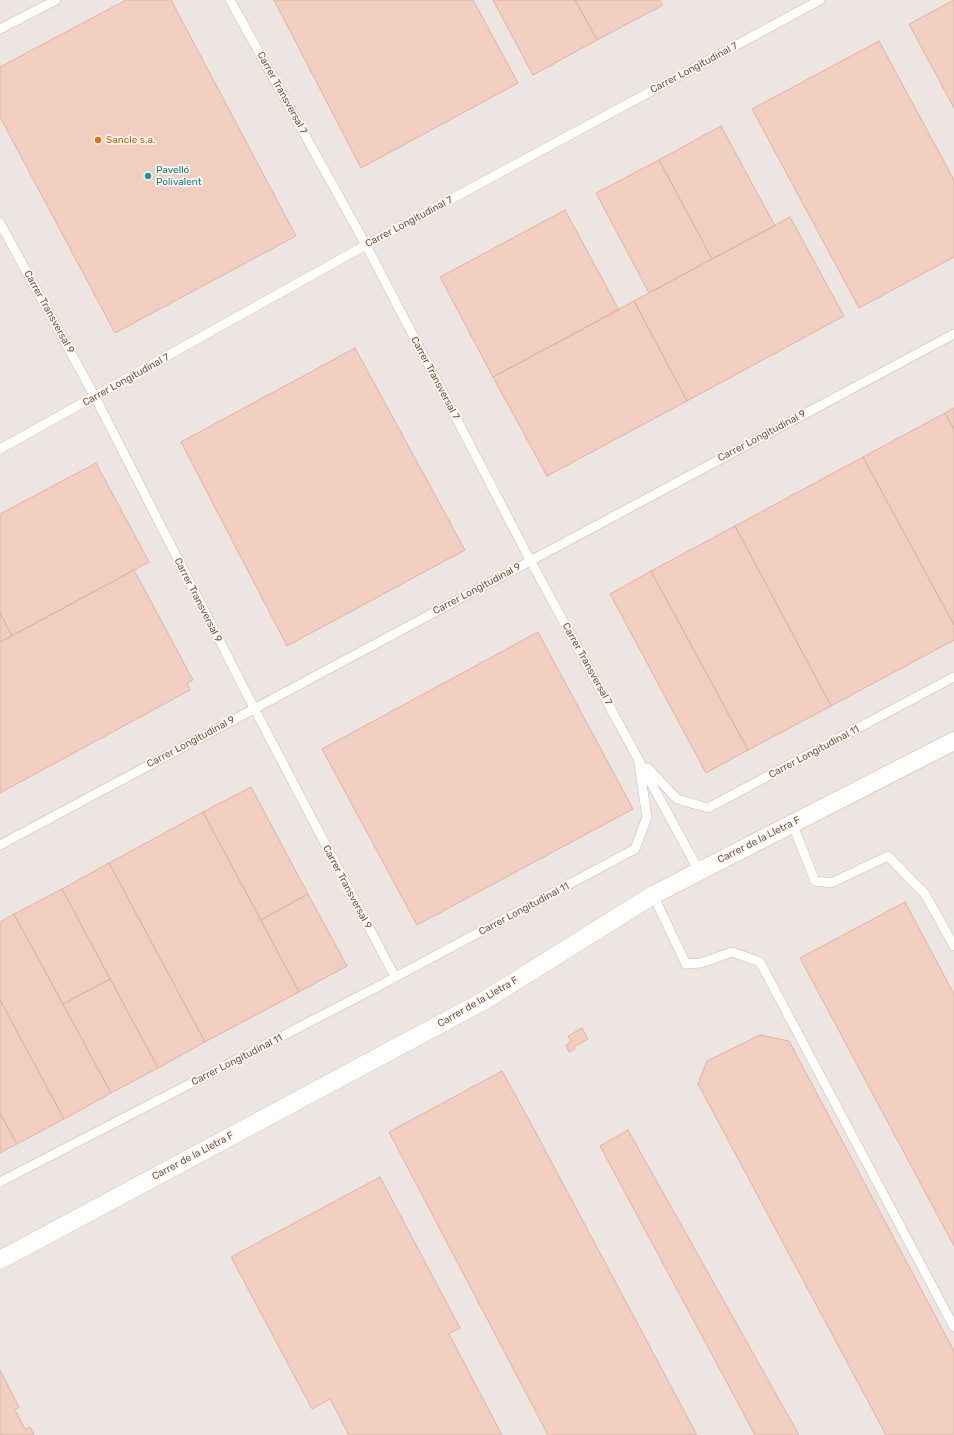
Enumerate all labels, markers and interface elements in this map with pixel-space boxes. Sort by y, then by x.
street label: Carrer Longitudinal 7 [648,40,740,96]
street label: Carrer Transversal 7 [254,50,310,136]
place label: Sancle s.a. [106,134,155,146]
marker: Sancle s.a. [93,135,103,145]
place label: Pavelló Polivalent [156,164,202,188]
marker: Pavelló Polivalent [143,171,153,181]
street label: Carrer Longitudinal 7 [363,194,455,250]
street label: Carrer Transversal 9 [21,268,77,356]
street label: Carrer Transversal 7 [408,335,462,421]
street label: Carrer Longitudinal 7 [81,351,171,409]
street label: Carrer Longitudinal 9 [716,408,808,464]
street label: Carrer Transversal 9 [172,556,224,644]
street label: Carrer Longitudinal 9 [431,561,523,617]
street label: Carrer Transversal 7 [559,621,615,707]
street label: Carrer Longitudinal 9 [145,714,237,770]
street label: Carrer Longitudinal 11 [767,723,861,781]
street label: Carrer de la Lletra F [716,814,802,866]
street label: Carrer Transversal 9 [320,843,374,931]
street label: Carrer Longitudinal 11 [477,880,571,938]
street label: Carrer de la Lletra F [436,974,520,1030]
street label: Carrer Longitudinal 11 [189,1032,285,1088]
street label: Carrer de la Lletra F [150,1129,236,1183]

